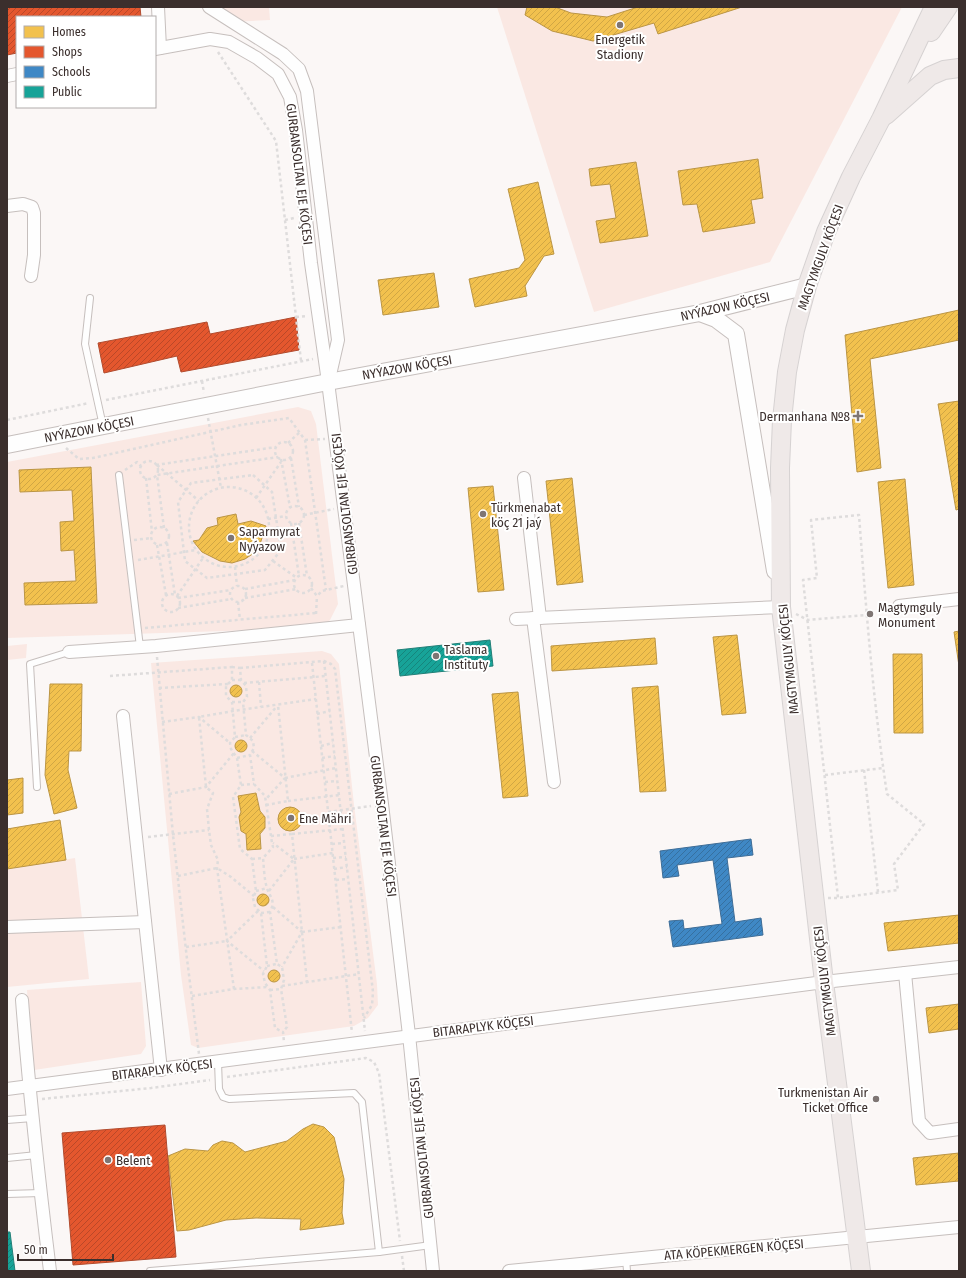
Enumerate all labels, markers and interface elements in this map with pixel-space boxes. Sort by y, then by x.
legend [16,16,156,108]
marker: Energetik Stadiony [615,20,625,30]
text: Homes [52,25,86,39]
place label: Energetik Stadiony [595,32,646,62]
text: Shops [52,45,82,59]
text: Schools [52,65,90,79]
text: Public [52,85,82,99]
street label: GURBANSOLTAN EJE KÖÇESI [283,102,317,246]
street label: MAGTYMGULY KÖÇESI [793,202,847,312]
street label: NYÝAZOW KÖÇESI [679,288,771,324]
street label: NYÝAZOW KÖÇESI [361,351,453,383]
place label: Dermanhana №8 [759,409,850,424]
marker: Dermanhana №8 [853,411,863,421]
street label: NYÝAZOW KÖÇESI [43,412,135,446]
street label: GURBANSOLTAN EJE KÖÇESI [327,432,361,576]
place label: Türkmenabat köç 21 jaý [491,500,562,530]
marker: Türkmenabat köç 21 jaý [478,509,488,519]
place label: Saparmyrat Nyýazow [239,524,301,554]
marker: Saparmyrat Nyýazow [226,533,236,543]
place label: Magtymguly Monument [878,600,942,630]
street label: MAGTYMGULY KÖÇESI [774,603,802,715]
marker: Magtymguly Monument [865,609,875,619]
place label: Taslama Instituty [444,642,489,672]
marker: Taslama Instituty [431,651,441,661]
street label: GURBANSOLTAN EJE KÖÇESI [367,754,401,898]
place label: Ene Mähri [299,811,352,826]
marker: Ene Mähri [286,813,296,823]
street label: MAGTYMGULY KÖÇESI [809,925,839,1037]
street label: BITARAPLYK KÖÇESI [432,1012,534,1040]
street label: BITARAPLYK KÖÇESI [111,1055,213,1083]
street label: GURBANSOLTAN EJE KÖÇESI [406,1076,436,1220]
place label: Turkmenistan Air Ticket Office [778,1085,868,1115]
marker: Turkmenistan Air Ticket Office [871,1094,881,1104]
place label: Belent [116,1153,151,1168]
marker: Belent [103,1155,113,1165]
street label: ATA KÖPEKMERGEN KÖÇESI [663,1235,805,1263]
scale bar [18,1236,113,1262]
text: 50 m [24,1243,48,1257]

